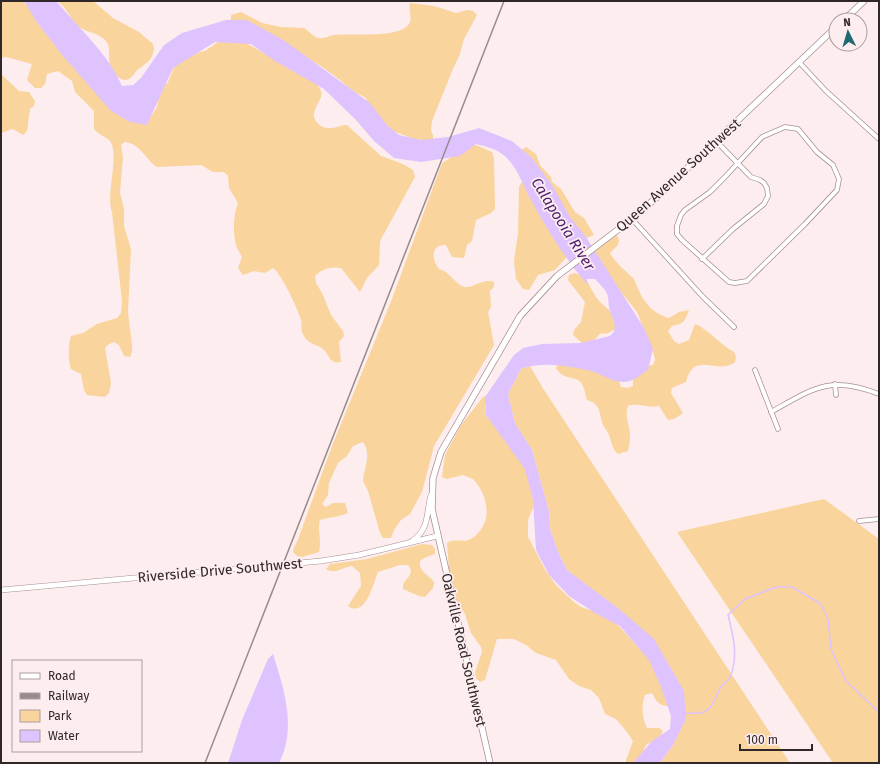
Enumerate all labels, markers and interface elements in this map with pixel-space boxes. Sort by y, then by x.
north arrow [828,12,868,52]
text: N [843,16,851,29]
street label: Queen Avenue Southwest [613,114,745,236]
water label: Calapooia River [527,174,599,275]
street label: Riverside Drive Southwest [137,555,304,586]
street label: Oakville Road Southwest [438,572,490,729]
legend [12,660,142,752]
text: Road [48,669,76,683]
text: Railway [48,689,89,703]
text: Park [48,709,72,723]
scale bar [740,726,812,752]
text: Water [48,729,80,743]
text: 100 m [746,733,778,747]

